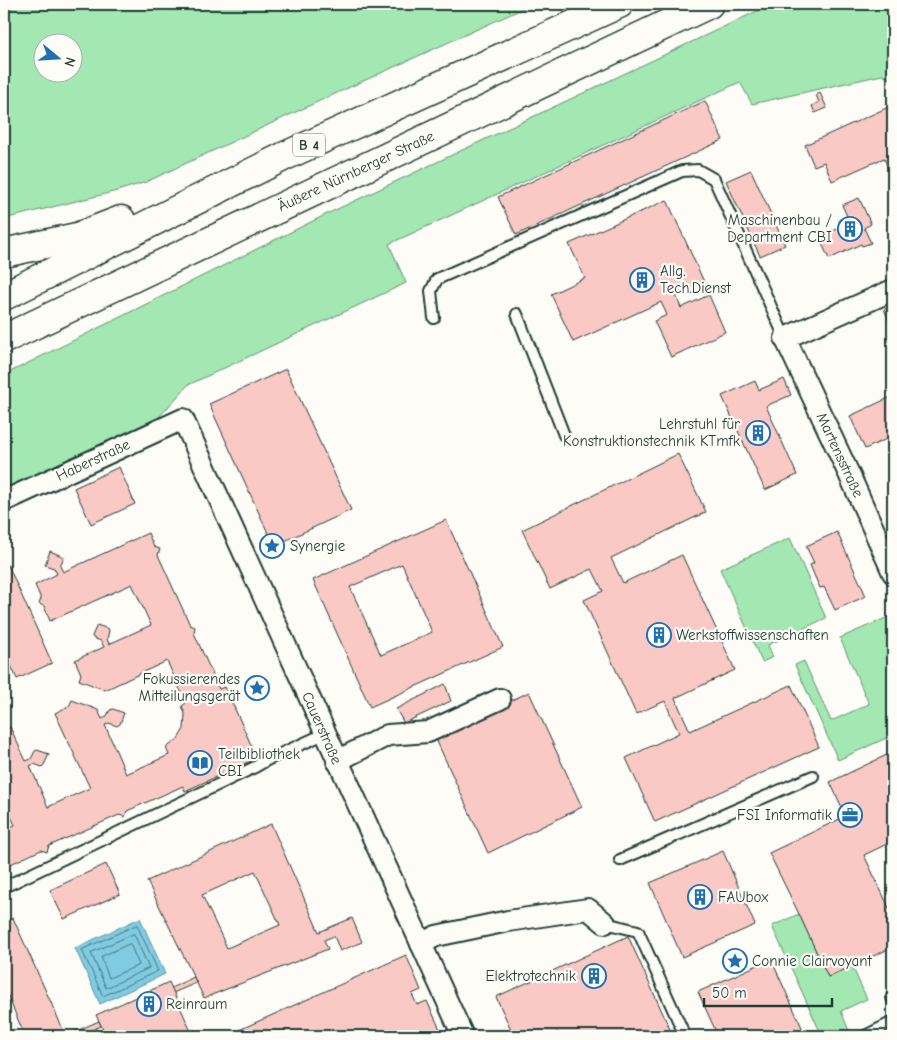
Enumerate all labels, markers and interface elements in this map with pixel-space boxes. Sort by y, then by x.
north arrow [32,32,82,82]
text: N [60,55,79,69]
street label: Äußere Nürnberger Straße [275,127,438,215]
road number: B 4 [293,134,325,156]
place label: Maschinenbau / Department CBI [727,211,832,246]
building icon: Maschinenbau / Department CBI [837,216,863,242]
place label: Allg. Tech.Dienst [660,262,732,297]
building icon: Allg. Tech.Dienst [629,267,655,293]
street label: Martensstraße [813,410,868,501]
place label: Lehrstuhl für Konstruktionstechnik KTmfk [563,415,741,450]
building icon: Lehrstuhl für Konstruktionstechnik KTmfk [745,420,771,446]
street label: Haberstraße [53,435,133,485]
place icon: Synergie [259,533,285,559]
place label: Synergie [290,537,346,555]
building icon: Werkstoffwissenschaften [646,622,672,648]
place label: Werkstoffwissenschaften [676,626,829,644]
place label: Fokussierendes Mitteilungsgerät [139,670,241,705]
place icon: Fokussierendes Mitteilungsgerät [244,675,270,701]
street label: Cauerstraße [298,689,346,767]
place label: Teilbibliothek CBI [218,745,301,780]
library icon: Teilbibliothek CBI [187,750,213,776]
office icon: FSI Informatik [837,802,863,828]
place label: FSI Informatik [737,806,833,824]
building icon: FAUbox [687,884,713,910]
place label: FAUbox [718,888,769,906]
place icon: Connie Clairvoyant [722,948,748,974]
place label: Connie Clairvoyant [752,952,873,970]
building icon: Elektrotechnik [581,963,607,989]
place label: Elektrotechnik [486,967,577,985]
scale bar [704,975,832,1007]
text: 50 m [712,984,747,1002]
building icon: Reinraum [136,991,162,1017]
place label: Reinraum [166,995,227,1013]

